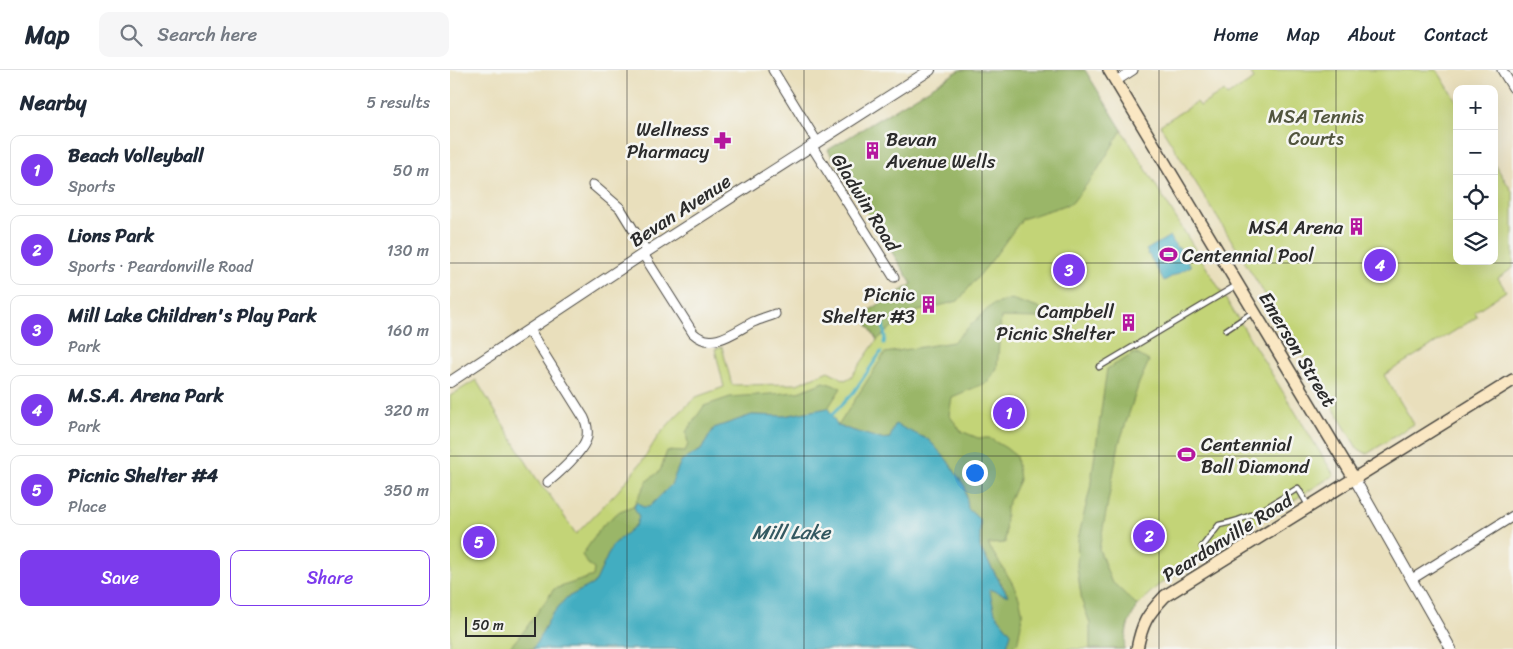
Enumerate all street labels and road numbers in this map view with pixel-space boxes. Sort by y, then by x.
street label: Gladwin Road [822,147,909,259]
street label: Bevan Avenue [623,165,738,256]
street label: Emerson Street [1250,285,1345,414]
street label: Peardonville Road [1156,483,1301,591]

